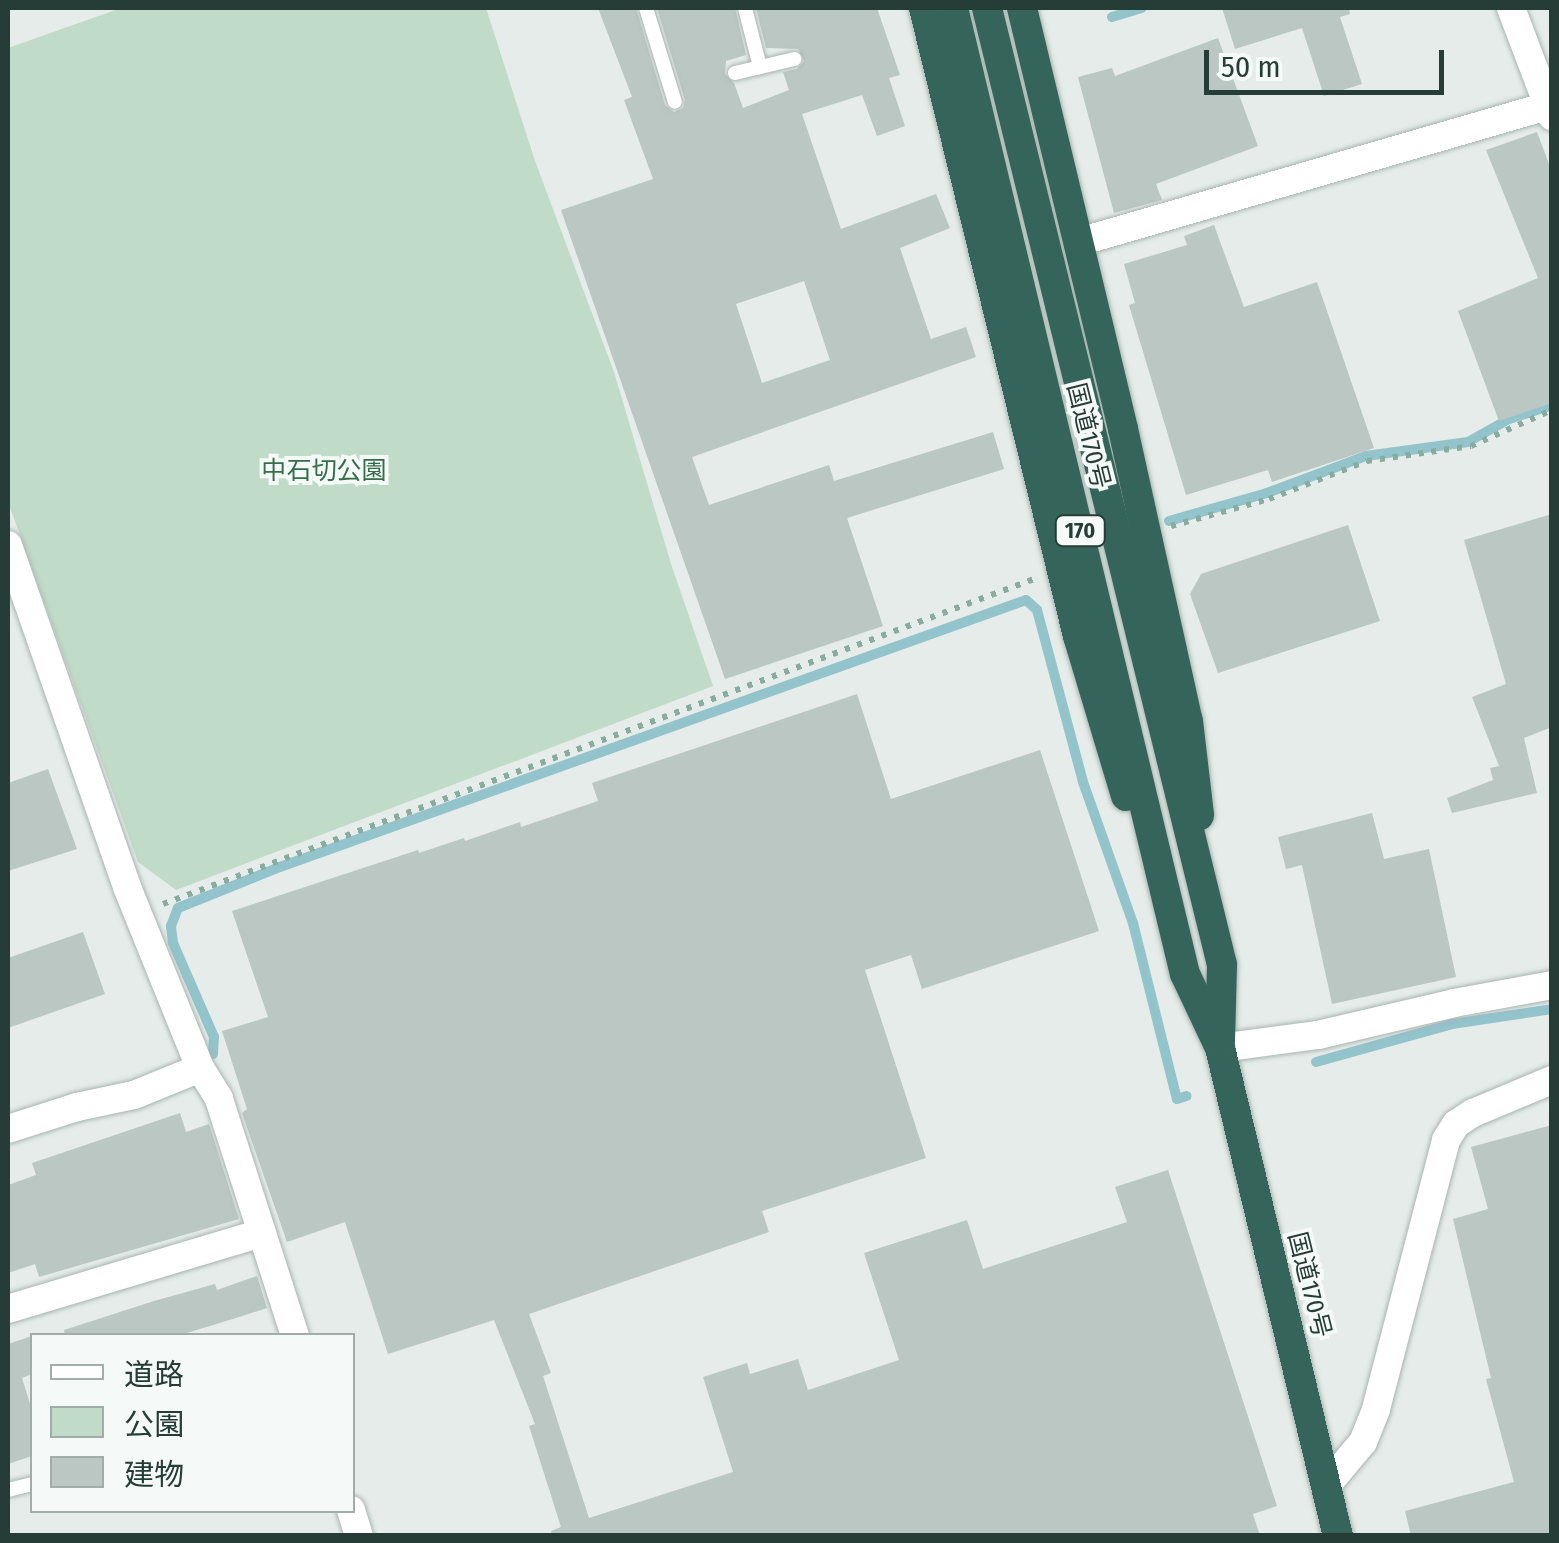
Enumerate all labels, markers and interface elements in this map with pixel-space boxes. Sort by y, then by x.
scale bar [1209,30,1449,92]
text: 50 m [1221,49,1281,85]
street label: 国道170号 [1060,380,1116,492]
park label: 中石切公園 [262,456,386,486]
road number: 170 [1052,514,1108,548]
street label: 国道170号 [1281,1229,1337,1341]
legend [30,1333,355,1513]
text: 道路 [124,1357,184,1393]
text: 公園 [124,1407,184,1443]
text: 建物 [124,1457,184,1493]

